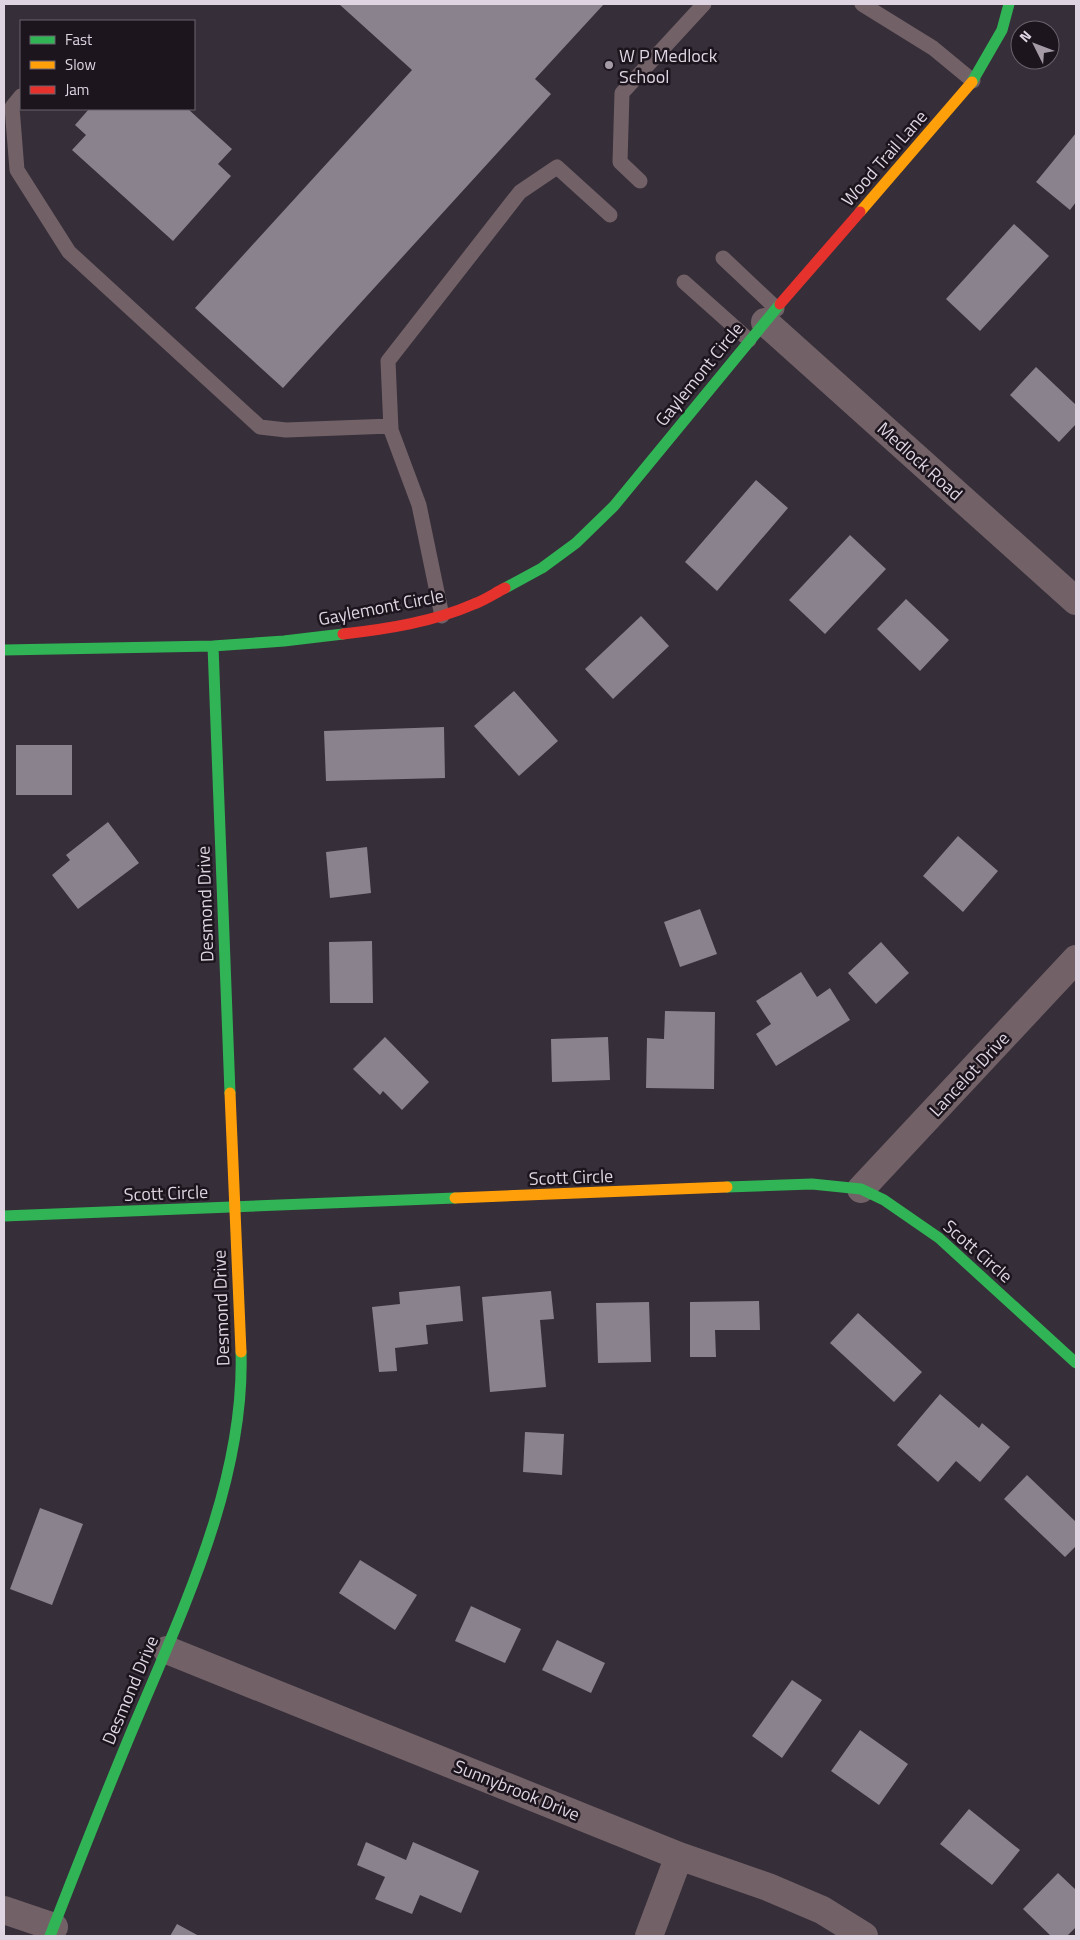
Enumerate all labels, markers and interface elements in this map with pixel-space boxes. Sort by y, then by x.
legend [20,20,195,110]
north arrow [1010,20,1060,70]
text: N [1014,25,1036,47]
text: Fast [65,28,93,51]
place label: W P Medlock School [619,42,718,90]
text: Slow [65,53,96,76]
marker: W P Medlock School [603,59,615,71]
text: Jam [65,78,89,101]
street label: Wood Trail Lane [835,104,933,212]
street label: Gaylemont Circle [648,316,750,432]
street label: Medlock Road [871,415,969,507]
street label: Gaylemont Circle [316,582,446,632]
street label: Desmond Drive [189,845,221,963]
street label: Lancelot Drive [923,1026,1015,1122]
street label: Scott Circle [528,1162,614,1192]
street label: Scott Circle [123,1178,209,1208]
street label: Scott Circle [937,1213,1019,1289]
street label: Desmond Drive [205,1249,237,1367]
street label: Desmond Drive [95,1631,165,1749]
street label: Sunnybrook Drive [450,1752,584,1828]

